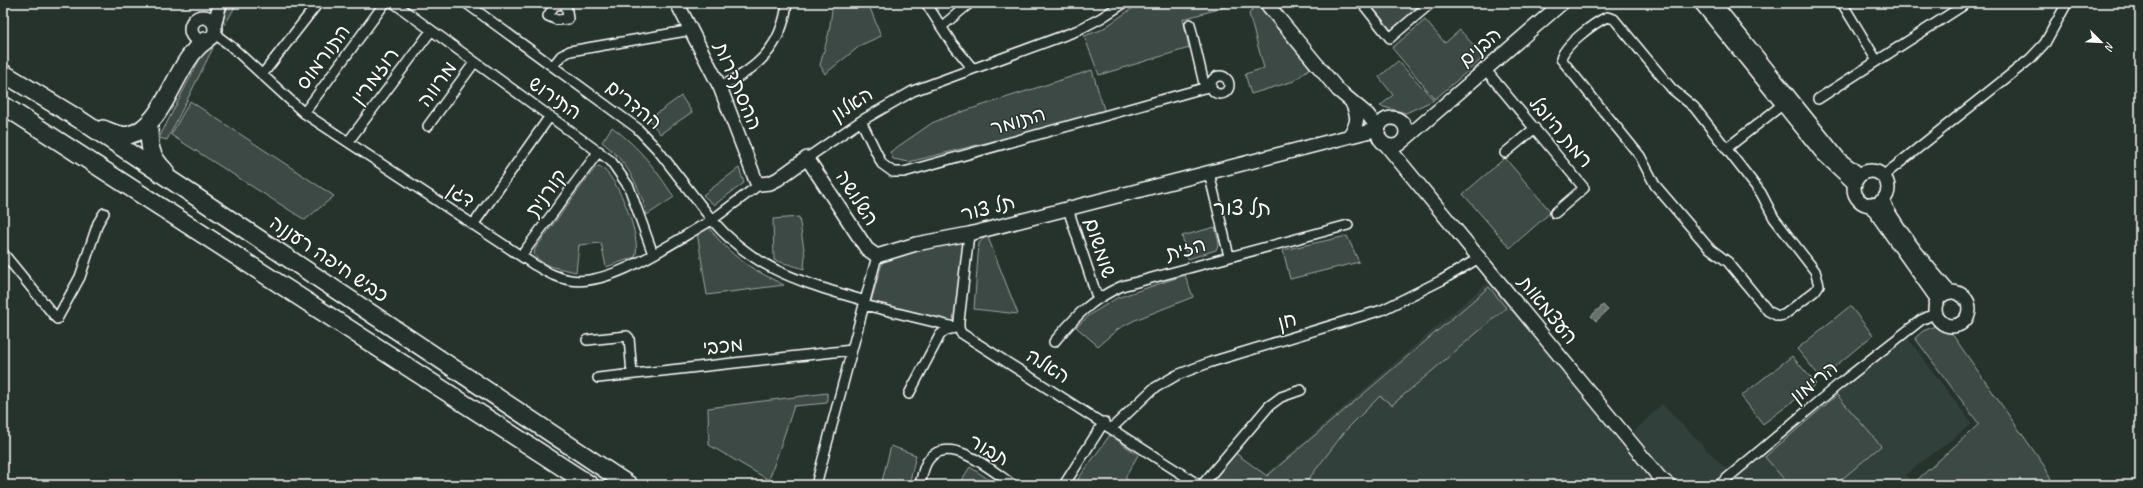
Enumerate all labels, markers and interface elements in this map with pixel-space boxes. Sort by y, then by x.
street label: התורמוס [290,19,356,95]
street label: הבנים [1453,21,1507,73]
north arrow [2081,22,2121,62]
street label: ההסתדרות [708,37,768,134]
text: N [2101,40,2118,54]
street label: רוזמרין [345,42,405,110]
street label: מרווה [412,56,462,112]
street label: התירוש [524,71,586,125]
street label: ההדרים [601,75,667,135]
street label: האלון [826,81,878,127]
street label: רמת היובל [1524,91,1598,173]
street label: התומר [987,101,1049,141]
street label: קורנית [520,164,572,222]
street label: השלושה [830,166,884,230]
street label: דגן [443,177,479,213]
street label: תל צור [958,189,1018,227]
district label: תל צור [1213,195,1271,221]
street label: כביש חיפה רעננה [265,210,393,308]
street label: שומשום [1079,215,1122,282]
street label: הזית [1162,232,1209,267]
street label: העצמאות [1512,270,1583,349]
street label: חן [1274,306,1300,336]
street label: מכבי [701,331,745,361]
street label: האלה [1021,343,1075,389]
street label: הרימון [1785,355,1843,409]
street label: תבור [964,429,1014,471]

